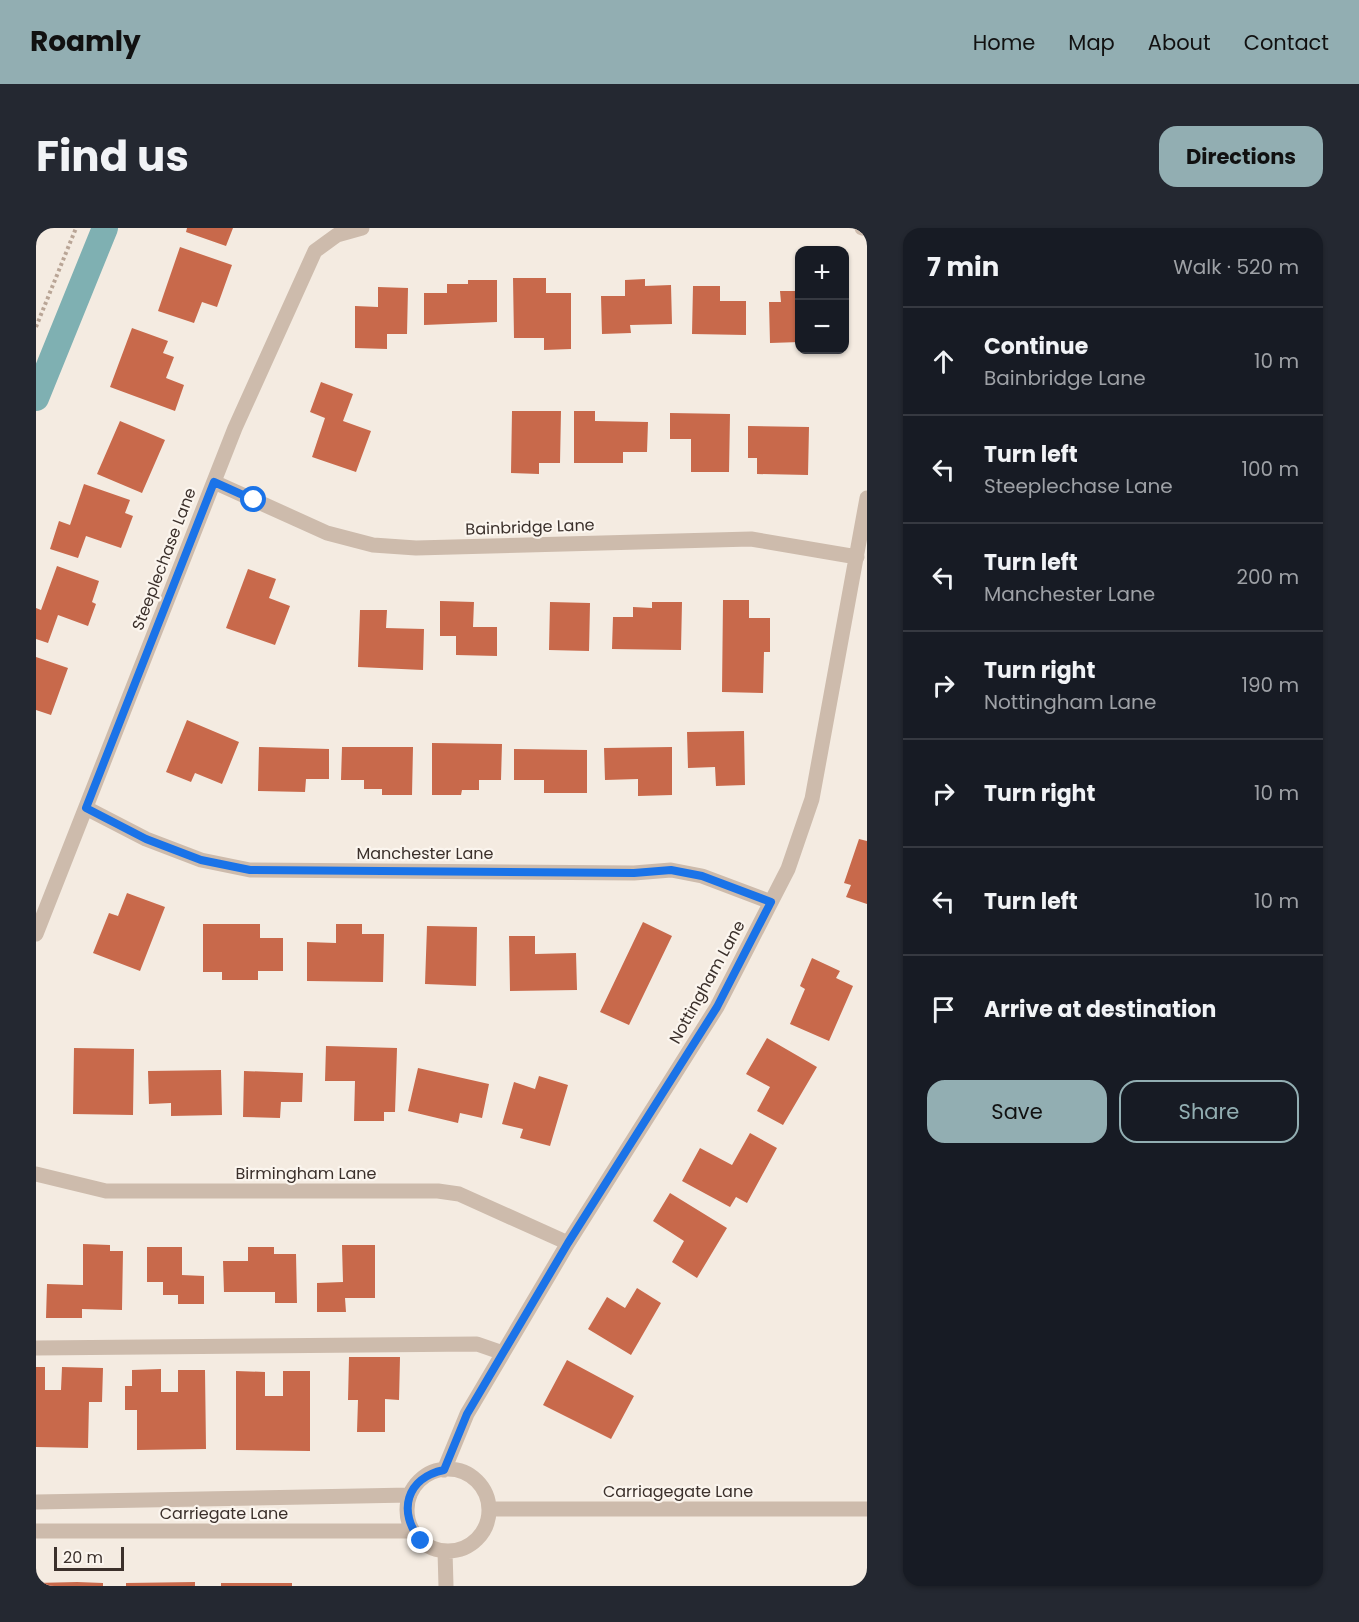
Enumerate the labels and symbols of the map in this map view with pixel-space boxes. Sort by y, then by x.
street label: Steeplechase Lane [126,484,202,634]
route start [240,486,266,512]
street label: Bainbridge Lane [465,513,595,541]
street label: Manchester Lane [357,842,494,865]
street label: Nottingham Lane [664,916,751,1048]
street label: Birmingham Lane [236,1162,377,1185]
street label: Carriagegate Lane [603,1480,753,1503]
street label: Carriegate Lane [160,1502,288,1525]
route end [407,1527,433,1553]
scale bar [54,1544,124,1572]

